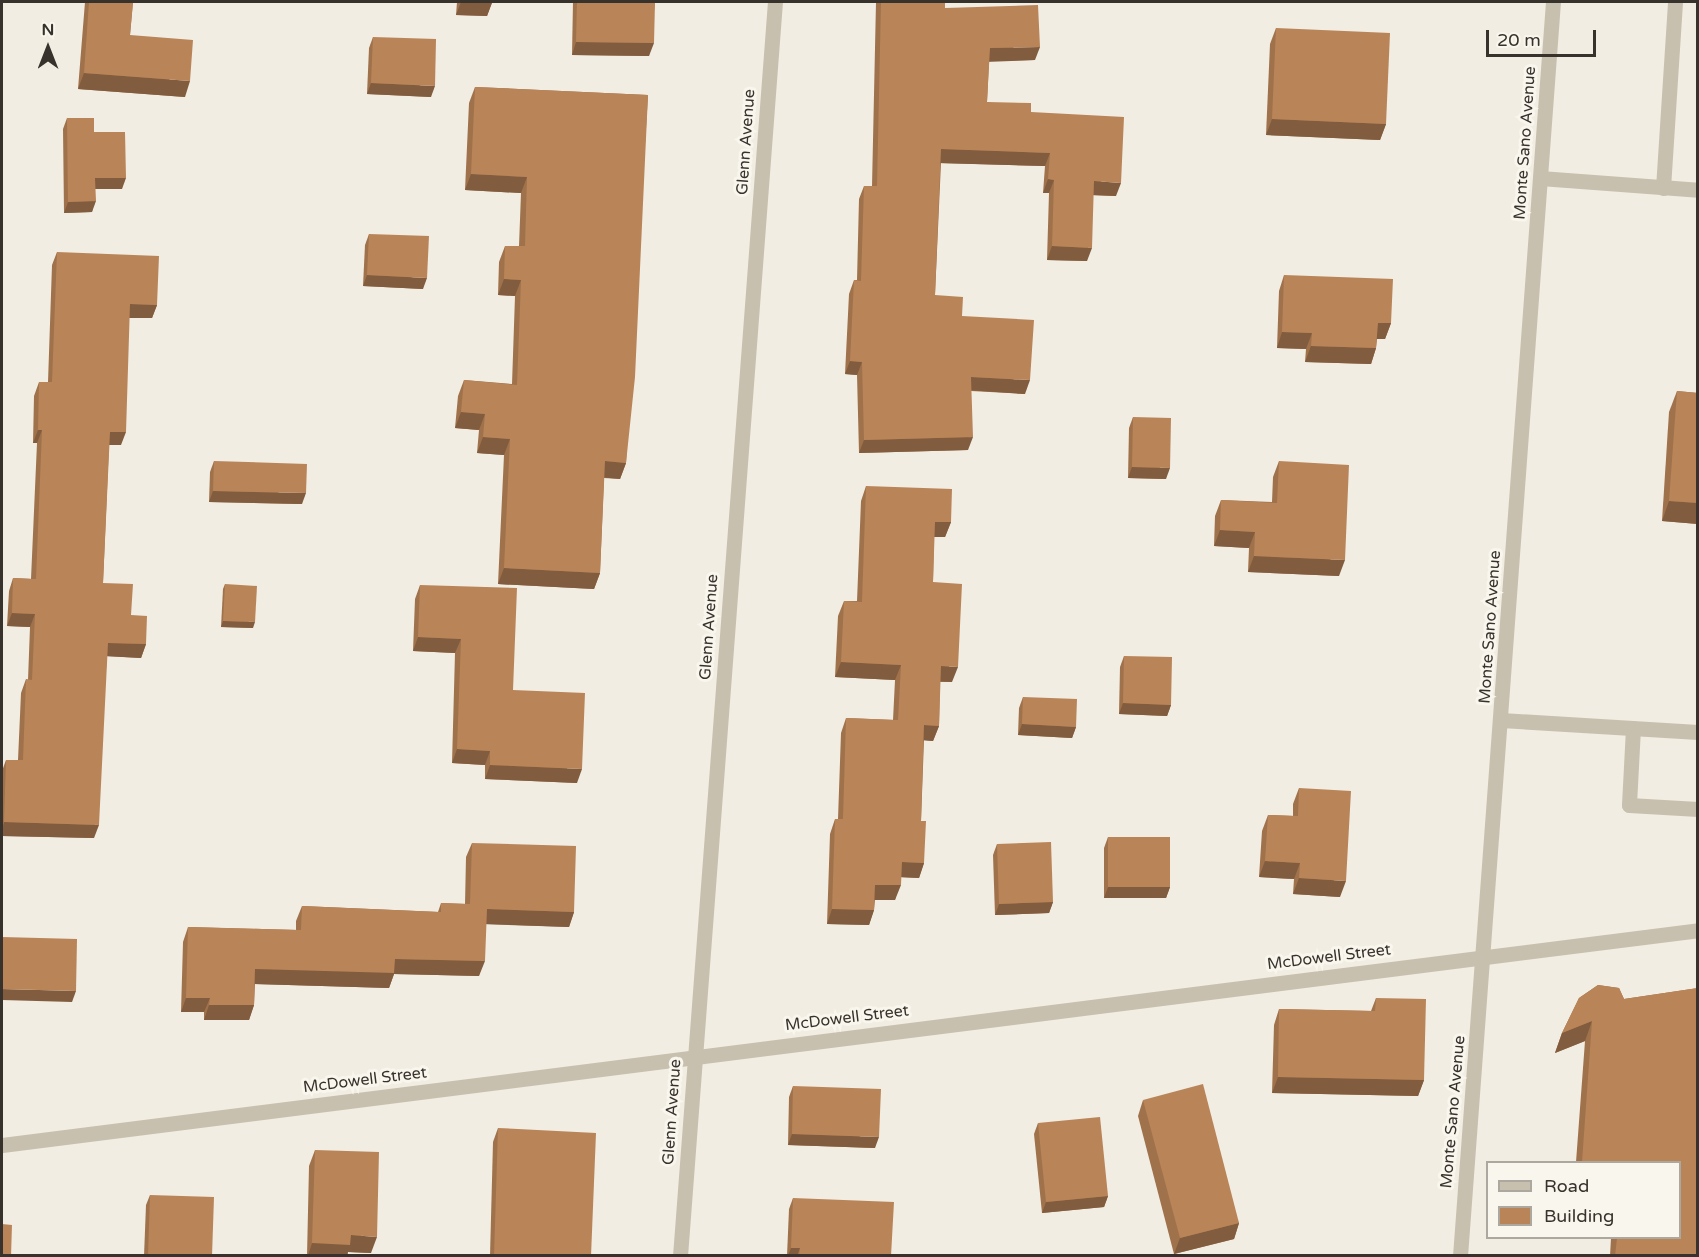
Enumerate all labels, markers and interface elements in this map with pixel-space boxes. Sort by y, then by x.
north arrow [18,18,78,78]
scale bar [1489,18,1598,56]
text: N [42,20,54,40]
text: 20 m [1497,29,1541,51]
street label: Monte Sano Avenue [1510,66,1540,220]
street label: Glenn Avenue [733,88,759,196]
street label: Monte Sano Avenue [1475,550,1505,704]
street label: Glenn Avenue [696,573,722,681]
street label: McDowell Street [1266,940,1392,974]
street label: McDowell Street [784,1001,910,1035]
street label: Monte Sano Avenue [1437,1035,1469,1189]
street label: Glenn Avenue [659,1058,685,1166]
street label: McDowell Street [302,1063,428,1097]
legend [1486,1161,1681,1239]
text: Road [1544,1175,1589,1197]
text: Building [1544,1205,1614,1227]

